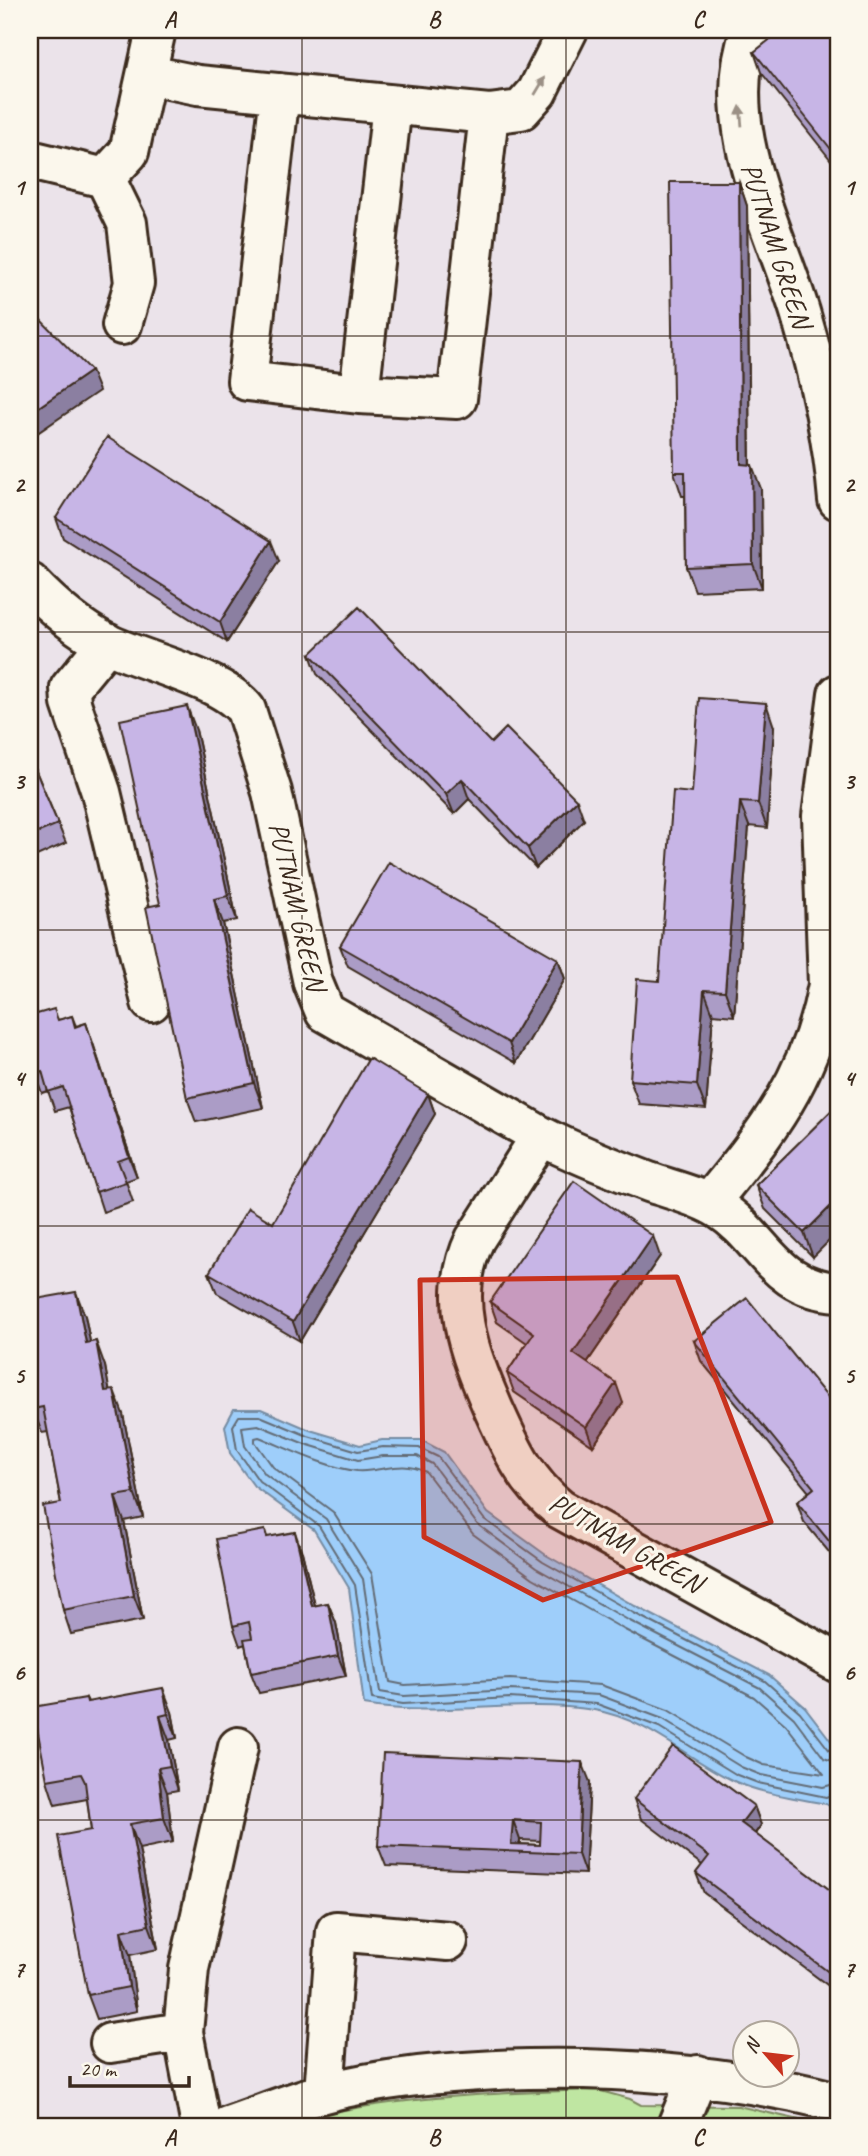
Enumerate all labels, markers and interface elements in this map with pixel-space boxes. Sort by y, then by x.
text: A [164,5,178,34]
text: B [428,5,442,34]
text: C [693,5,707,34]
one-way arrow [533,76,546,95]
one-way arrow [735,105,746,127]
street label: PUTNAM GREEN [733,158,821,336]
text: 1 [14,173,27,202]
text: 1 [844,173,857,202]
text: 2 [14,470,27,499]
text: 2 [844,470,857,499]
text: 3 [14,767,27,796]
text: 3 [844,767,857,796]
street label: PUTNAM GREEN [261,819,335,997]
text: 4 [14,1064,27,1093]
text: 4 [844,1064,857,1093]
text: 5 [14,1361,26,1390]
text: 5 [844,1361,856,1390]
street label: PUTNAM GREEN [543,1485,712,1602]
text: 6 [14,1658,27,1687]
text: 6 [844,1658,857,1687]
text: 7 [14,1955,27,1984]
text: 7 [844,1955,857,1984]
north arrow [732,2020,802,2090]
text: N [739,2033,767,2057]
scale bar [70,2044,189,2088]
text: 20 m [80,2056,118,2082]
text: A [164,2123,178,2152]
text: B [428,2123,442,2152]
text: C [693,2123,707,2152]

